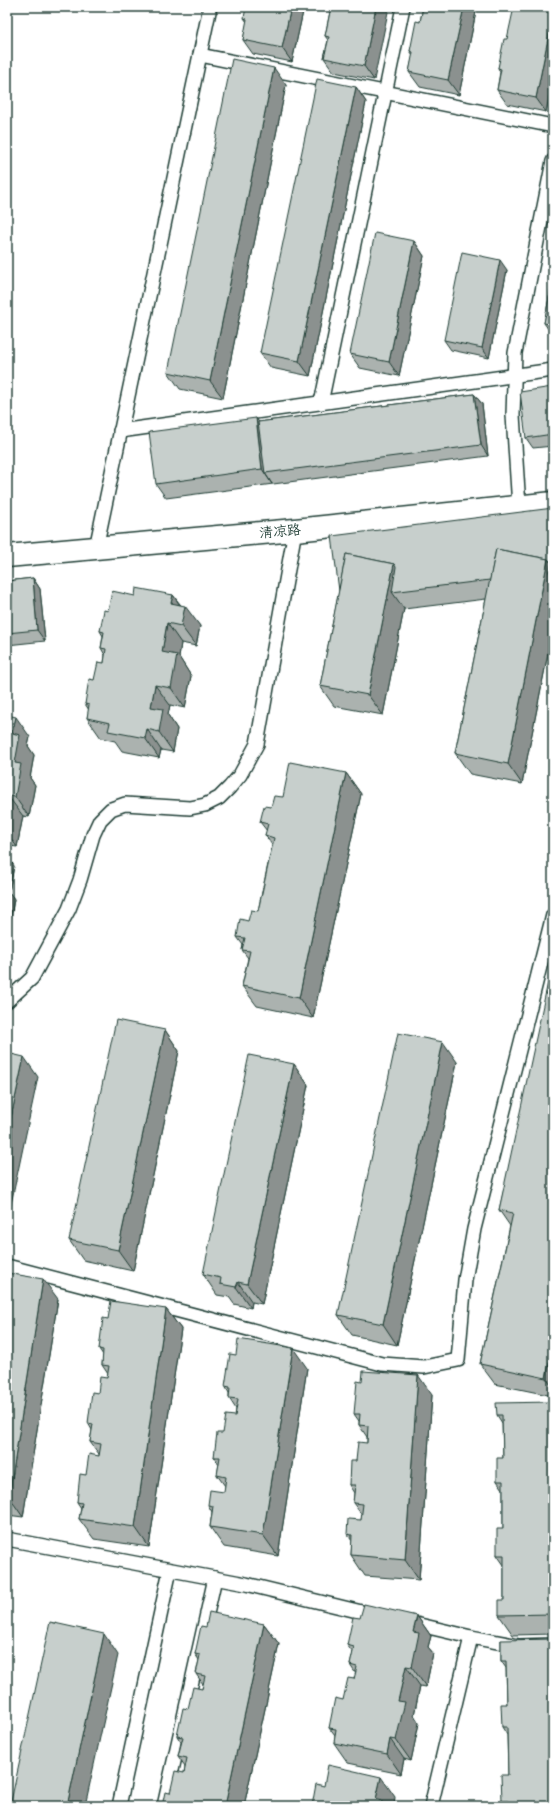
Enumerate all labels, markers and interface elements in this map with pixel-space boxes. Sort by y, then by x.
street label: 清凉路 [258,520,302,544]

